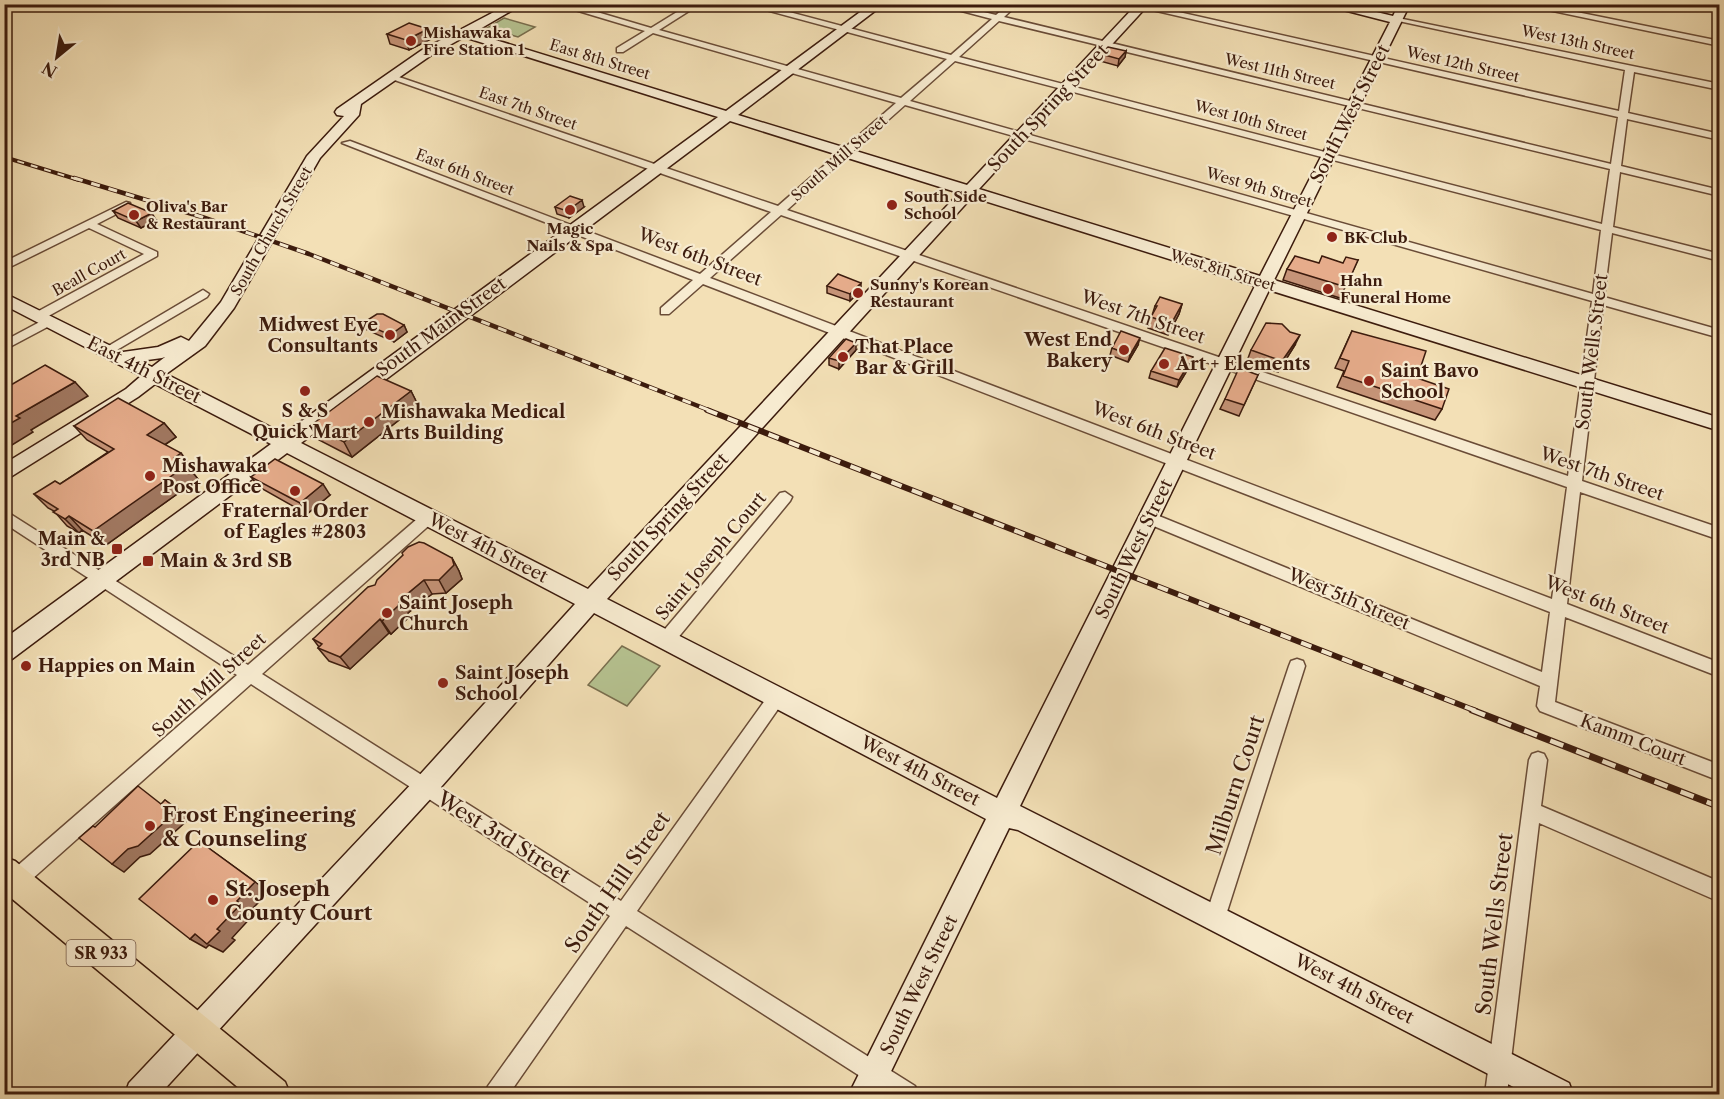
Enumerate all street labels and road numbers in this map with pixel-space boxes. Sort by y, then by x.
street label: West 13th Street [1519,21,1637,63]
street label: East 8th Street [547,35,653,84]
street label: South Spring Street [983,39,1113,176]
street label: South West Street [1306,40,1395,187]
street label: West 12th Street [1404,42,1522,86]
street label: West 11th Street [1222,49,1338,93]
street label: East 7th Street [476,82,580,134]
street label: West 10th Street [1191,96,1310,144]
street label: South Mill Street [787,111,892,205]
street label: East 6th Street [413,144,518,200]
street label: South Church Street [226,162,316,299]
street label: West 9th Street [1203,163,1315,211]
street label: West 6th Street [634,223,766,291]
street label: Beall Court [49,244,130,300]
street label: West 8th Street [1167,245,1279,295]
street label: South Main Street [372,272,511,382]
street label: South Wells Street [1572,272,1613,431]
street label: West 7th Street [1077,285,1208,349]
street label: East 4th Street [83,332,205,408]
street label: West 6th Street [1088,397,1220,465]
street label: West 7th Street [1536,442,1667,506]
street label: South Spring Street [603,448,733,585]
street label: South West Street [1091,475,1178,622]
street label: Saint Joseph Court [651,487,771,624]
street label: West 4th Street [424,508,552,588]
street label: West 5th Street [1284,563,1414,635]
street label: West 6th Street [1541,571,1673,639]
street label: South Mill Street [148,628,271,742]
street label: Kamm Court [1577,710,1690,771]
street label: Milburn Court [1201,712,1270,858]
street label: West 4th Street [856,731,984,811]
street label: West 3rd Street [432,785,576,888]
street label: South Hill Street [559,806,675,957]
street label: South Wells Street [1470,831,1518,1017]
street label: South West Street [876,911,963,1058]
road number: SR 933 [66,940,136,966]
street label: West 4th Street [1290,949,1418,1029]

